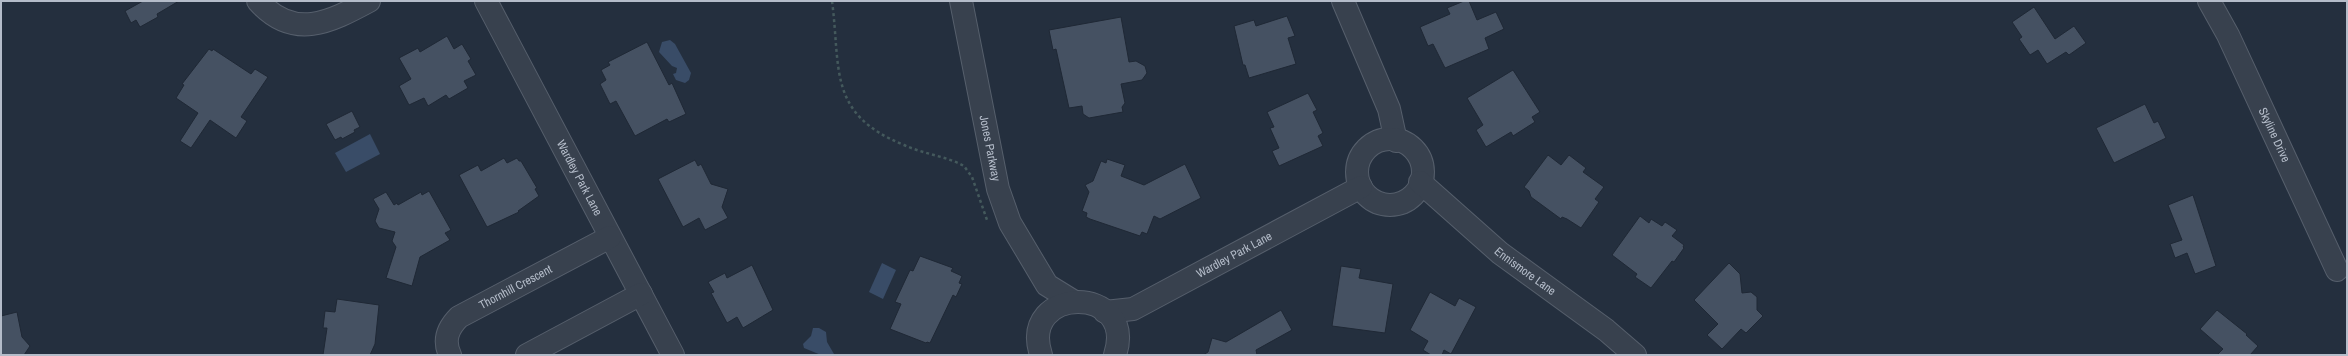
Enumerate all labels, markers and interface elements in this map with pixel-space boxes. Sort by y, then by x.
street label: Skyline Drive [2255,105,2294,165]
street label: Jones Parkway [976,114,1004,183]
street label: Wardley Park Lane [553,137,606,218]
street label: Wardley Park Lane [1194,228,1275,282]
street label: Ennismore Lane [1491,244,1559,299]
street label: Thornhill Crescent [476,261,555,313]

